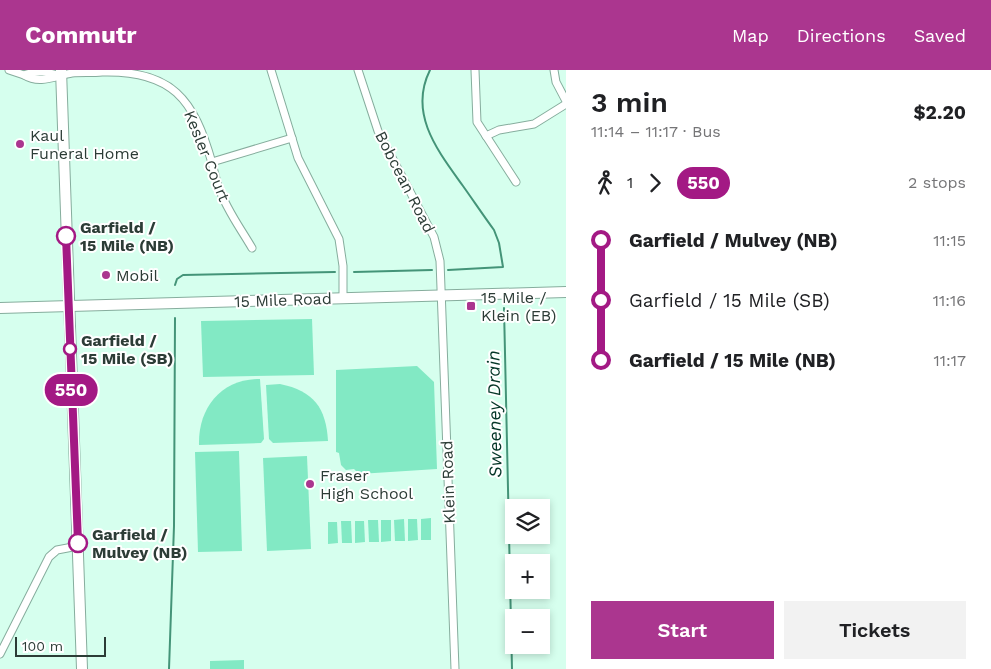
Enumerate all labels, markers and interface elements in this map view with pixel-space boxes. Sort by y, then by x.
text: Commutr [25,21,137,49]
text: Map [732,25,769,46]
text: Directions [797,25,886,46]
text: Saved [914,25,966,46]
text: 3 min [591,86,668,119]
text: $2.20 [913,101,966,124]
street label: Kesler Court [180,108,234,205]
text: 11:14 – 11:17 · Bus [591,122,721,141]
place label: Kaul Funeral Home [30,126,139,163]
street label: Bobcean Road [371,128,439,236]
marker: Kaul Funeral Home [14,138,26,150]
icon: walk [591,169,619,197]
icon: forward [641,169,669,197]
text: 550 [687,172,720,193]
text: 1 [627,173,633,192]
text: 2 stops [908,173,966,192]
place label: Garfield / 15 Mile (NB) [80,218,174,255]
marker: Garfield / 15 Mile (NB) [56,226,76,246]
text: Garfield / Mulvey (NB) [629,229,838,252]
text: 11:15 [933,231,966,250]
place label: Mobil [116,266,158,285]
marker: Mobil [100,269,112,281]
place label: 15 Mile / Klein (EB) [481,288,556,325]
street label: 15 Mile Road [234,289,332,311]
text: Garfield / 15 Mile (SB) [629,289,830,312]
text: 11:16 [933,291,966,310]
marker: 15 Mile / Klein (EB) [465,300,477,312]
place label: Garfield / 15 Mile (SB) [81,331,174,368]
marker: Garfield / 15 Mile (SB) [63,342,77,356]
text: Garfield / 15 Mile (NB) [629,349,836,372]
water label: Sweeney Drain [482,350,506,478]
text: 11:17 [934,351,966,370]
line badge: 550 [42,374,100,406]
text: 550 [55,379,87,400]
street label: Klein Road [437,440,459,524]
place label: Fraser High School [320,466,413,503]
marker: Fraser High School [304,478,316,490]
map controls [505,499,550,654]
button: layers [505,499,550,544]
place label: Garfield / Mulvey (NB) [92,525,187,562]
marker: Garfield / Mulvey (NB) [68,533,88,553]
button: + [505,554,550,599]
button: Start [591,601,774,659]
button: Tickets [784,601,966,659]
button: − [505,609,550,654]
scale bar [15,634,106,657]
text: 100 m [22,638,63,654]

